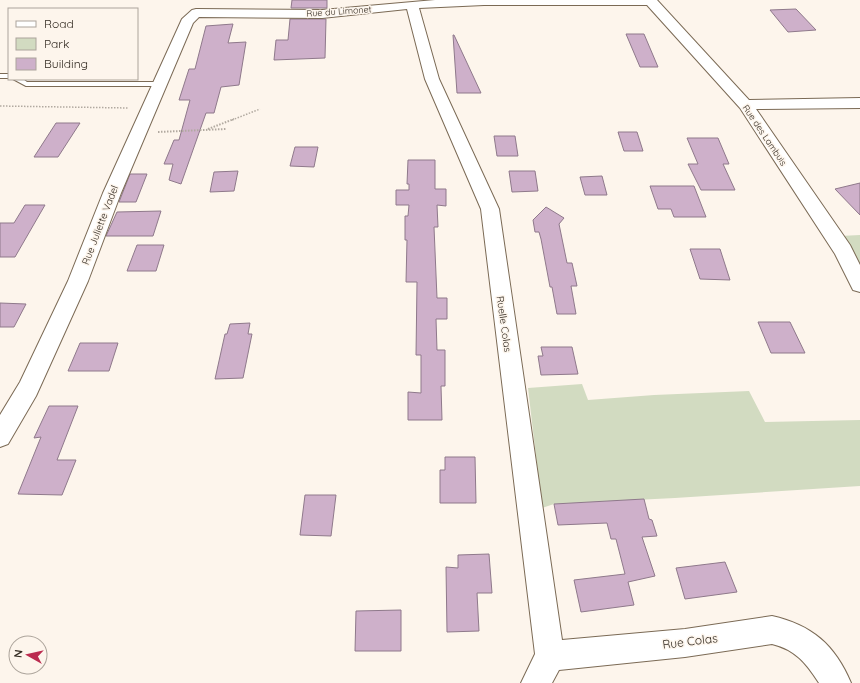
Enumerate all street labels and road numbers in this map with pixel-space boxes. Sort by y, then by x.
street label: Rue du Limonet [306,3,372,19]
street label: Rue des Lambuis [741,102,789,168]
street label: Rue Juliette Vadel [79,184,121,266]
street label: Ruelle Colas [494,295,514,353]
street label: Rue Colas [662,630,719,652]

